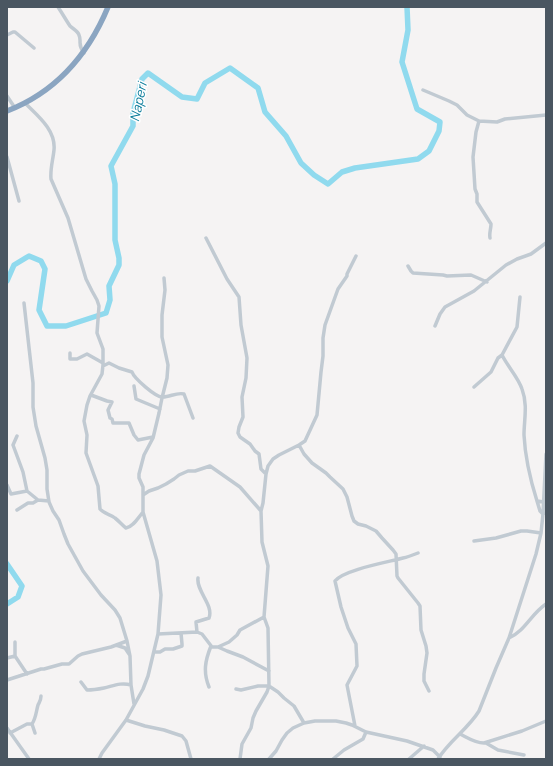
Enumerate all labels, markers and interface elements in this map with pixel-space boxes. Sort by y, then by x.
water label: Naperi [125,79,151,123]

